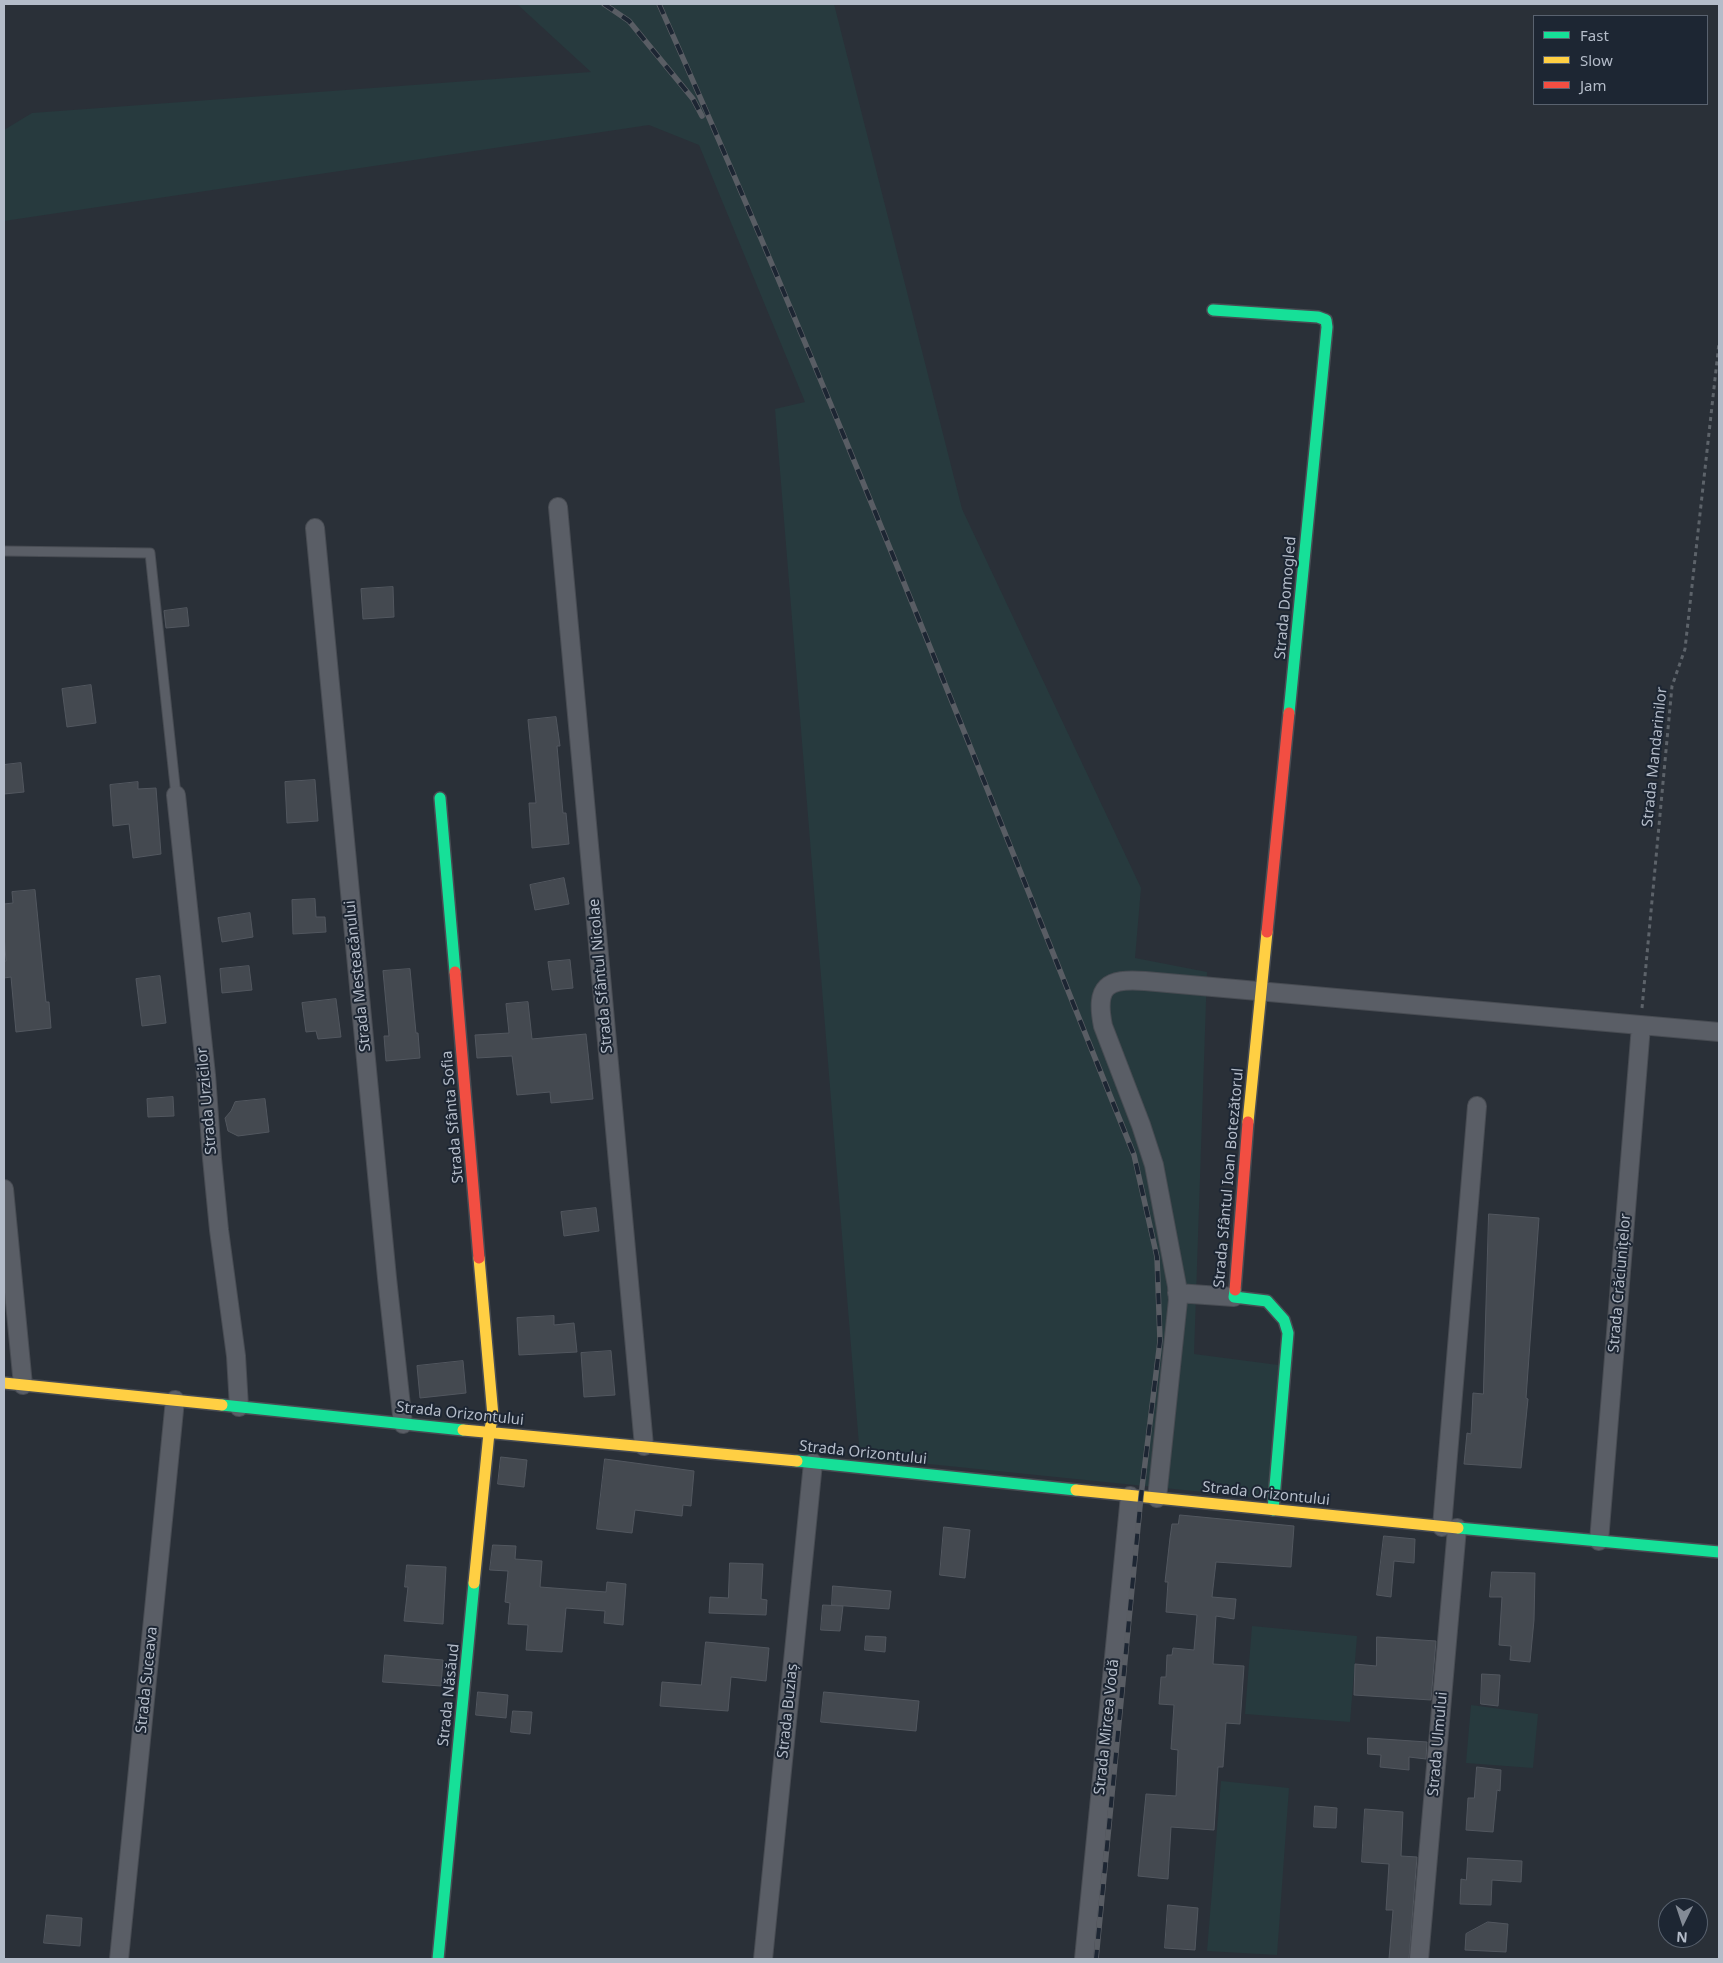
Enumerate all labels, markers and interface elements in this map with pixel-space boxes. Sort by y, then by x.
legend [1533,15,1708,105]
text: Fast [1580,25,1609,45]
text: Slow [1580,50,1613,70]
text: Jam [1580,75,1607,95]
street label: Strada Domogled [1272,536,1300,660]
street label: Strada Mandarinilor [1639,686,1671,828]
street label: Strada Sfântul Nicolae [585,898,617,1054]
street label: Strada Mesteacănului [341,899,375,1053]
street label: Strada Urzicilor [193,1047,221,1155]
street label: Strada Sfânta Sofia [438,1050,468,1184]
street label: Strada Sfântul Ioan Botezătorul [1210,1067,1248,1289]
street label: Strada Crăciunițelor [1605,1213,1635,1353]
street label: Strada Orizontului [395,1398,525,1430]
street label: Strada Orizontului [798,1437,928,1469]
street label: Strada Orizontului [1201,1478,1331,1510]
street label: Strada Suceava [132,1626,162,1734]
street label: Strada Năsăud [435,1643,463,1747]
street label: Strada Mircea Vodă [1091,1658,1123,1796]
street label: Strada Buziaș [774,1663,802,1759]
street label: Strada Ulmului [1424,1691,1452,1797]
north arrow [1658,1898,1708,1948]
text: N [1676,1928,1688,1947]

